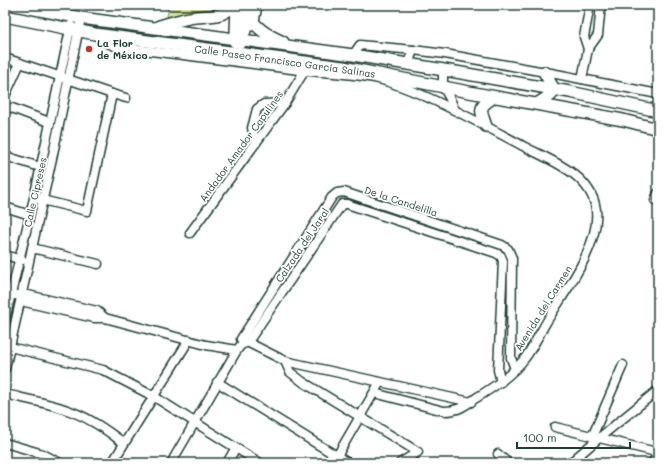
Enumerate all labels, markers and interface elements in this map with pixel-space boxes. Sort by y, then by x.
place label: La Flor de México [97,36,148,62]
street label: Calle Paseo Francisco García Salinas [194,41,377,81]
marker: La Flor de México [84,44,94,54]
street label: Andador Amador Capulines [196,87,286,204]
street label: Calle Cipreses [20,156,50,228]
street label: De la Candelilla [362,183,440,219]
street label: Calzada del Jaral [272,205,332,285]
street label: Avenida del Carmen [511,263,575,353]
scale bar [517,424,630,450]
text: 100 m [523,429,557,445]

